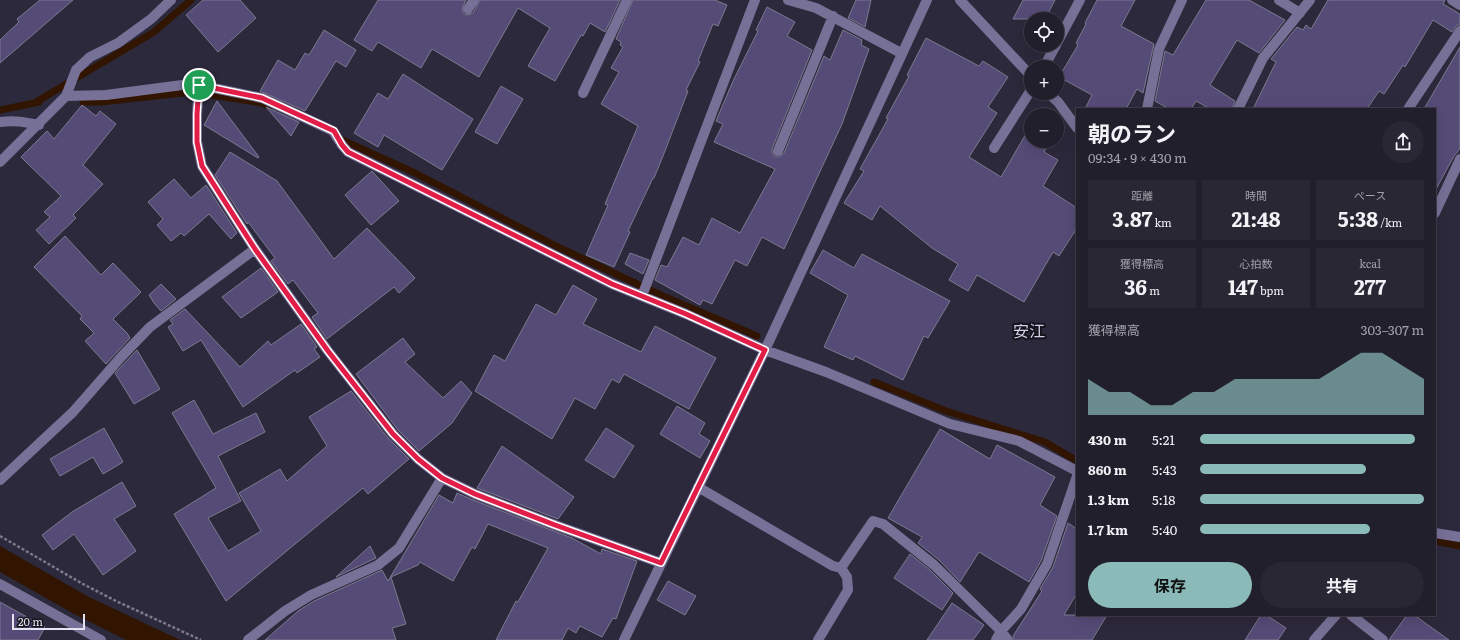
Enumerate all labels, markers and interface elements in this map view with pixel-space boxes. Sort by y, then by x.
map controls [1024,12,1064,148]
button: locate [1024,12,1064,52]
button: + [1024,60,1064,100]
pin [182,68,216,102]
icon: arrive [188,74,210,96]
button: − [1024,108,1064,148]
text: 朝のラン [1088,116,1176,149]
button: share [1382,121,1424,163]
text: 09:34 · 9 × 430 m [1088,148,1187,167]
text: 距離 [1131,187,1153,203]
text: 時間 [1245,187,1267,203]
text: ペース [1354,187,1386,203]
text: 3.87 [1112,203,1152,233]
text: 21:48 [1231,203,1281,233]
text: 5:38 [1338,203,1378,233]
text: km [1152,214,1172,230]
text: /km [1378,214,1402,230]
text: 獲得標高 [1120,255,1164,271]
text: 心拍数 [1240,255,1273,271]
text: kcal [1359,255,1381,271]
text: 36 [1124,271,1147,301]
text: 147 [1228,271,1258,301]
text: 277 [1354,271,1386,301]
text: m [1147,282,1160,298]
text: bpm [1258,282,1284,298]
district label: 安江 [1013,318,1045,342]
text: 獲得標高 [1088,320,1140,339]
text: 303–307 m [1361,320,1424,339]
text: 430 m [1088,430,1127,449]
text: 5:21 [1152,430,1175,449]
text: 860 m [1088,460,1127,479]
text: 5:43 [1152,460,1177,479]
text: 1.3 km [1088,490,1129,509]
text: 5:18 [1152,490,1175,509]
text: 1.7 km [1088,520,1128,539]
text: 5:40 [1152,520,1177,539]
button: 保存 [1088,562,1252,608]
button: 共有 [1260,562,1424,608]
scale bar [12,612,85,631]
text: 20 m [18,613,43,629]

